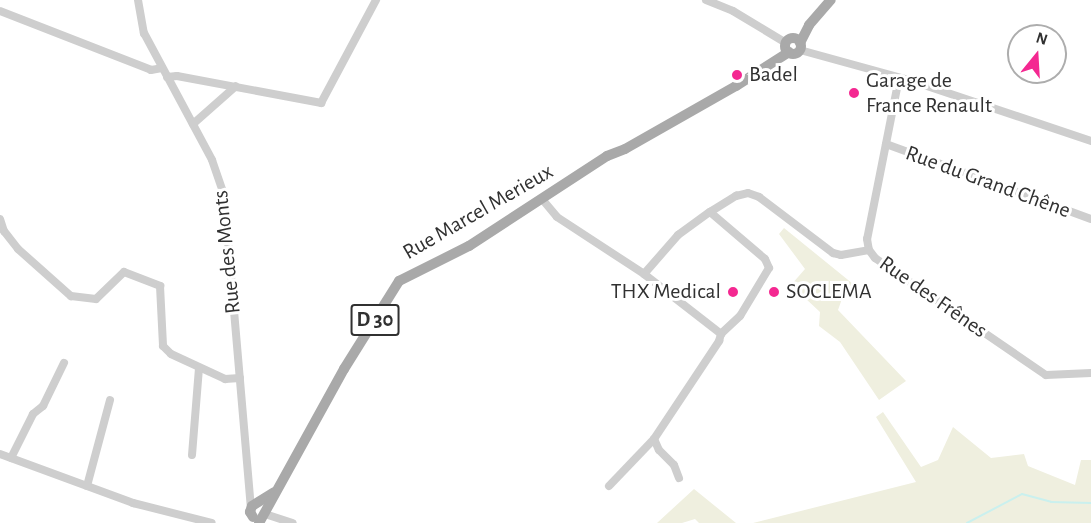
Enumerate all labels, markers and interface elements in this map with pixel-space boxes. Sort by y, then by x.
north arrow [1007,24,1067,84]
text: N [1034,29,1050,48]
place label: Badel [749,62,798,88]
place label: Garage de France Renault [866,67,992,118]
marker: Badel [730,68,744,82]
marker: Garage de France Renault [847,86,861,100]
street label: Rue du Grand Chêne [902,140,1074,224]
street label: Rue Marcel Merieux [398,158,558,266]
street label: Rue des Monts [207,189,247,315]
street label: Rue des Frênes [874,250,992,344]
place label: THX Medical [611,279,721,305]
place label: SOCLEMA [786,279,872,305]
marker: THX Medical [726,285,740,299]
marker: SOCLEMA [767,285,781,299]
road number: D 30 [350,302,400,338]

